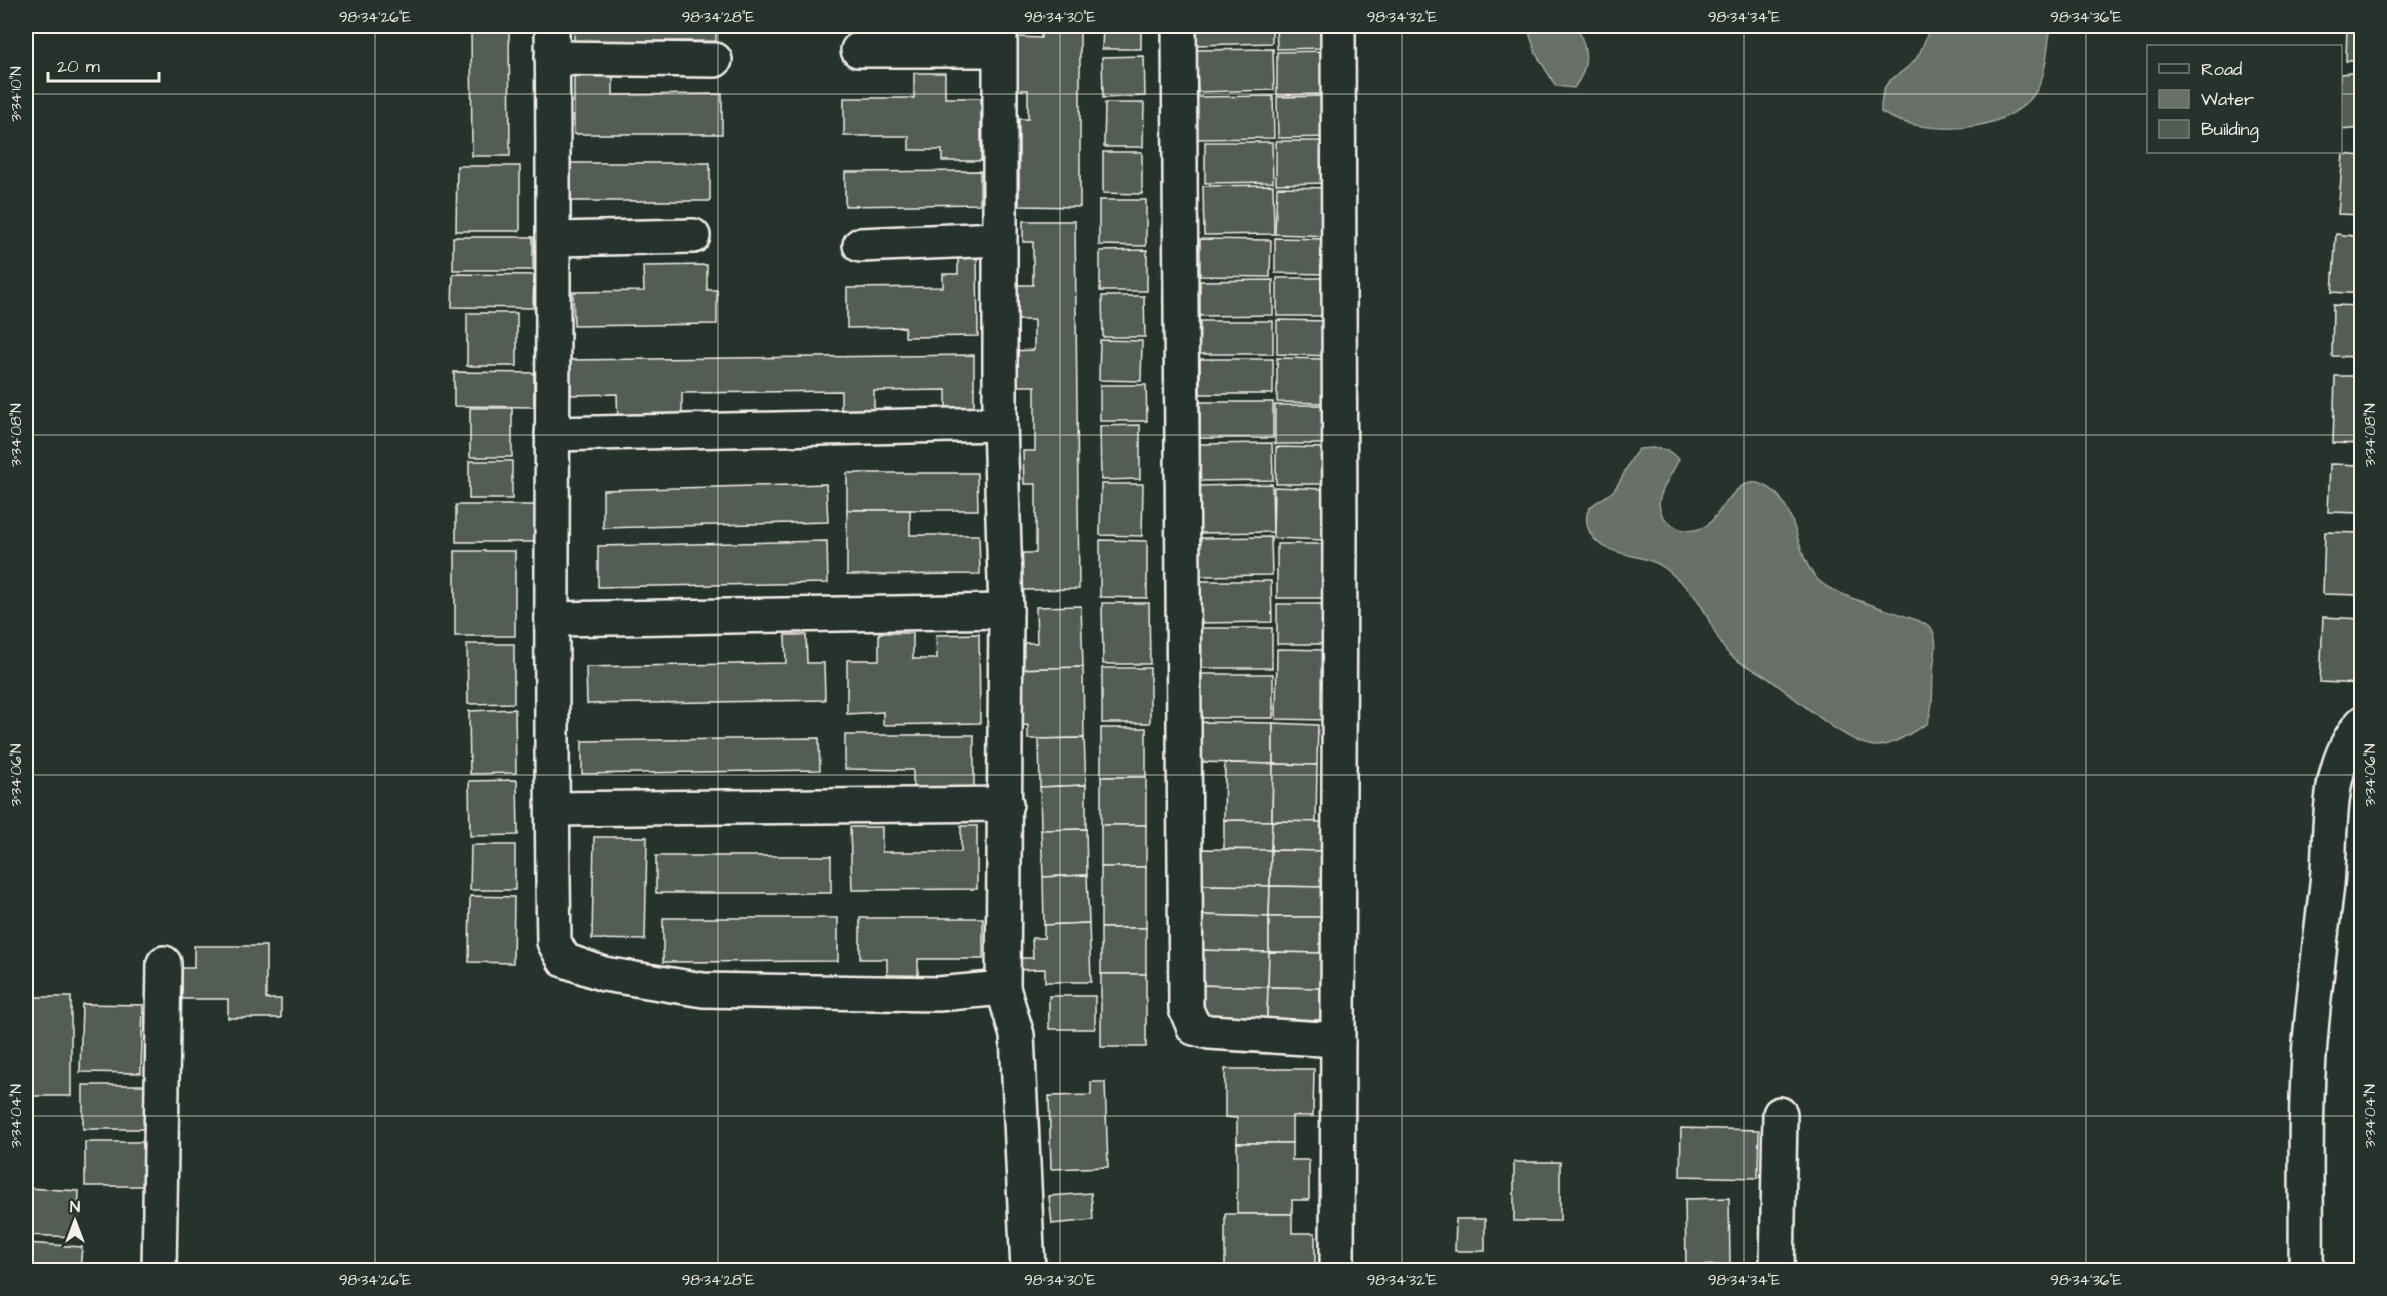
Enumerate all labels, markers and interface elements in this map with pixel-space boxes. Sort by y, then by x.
text: 98°34'26"E [339,7,411,28]
text: 98°34'28"E [682,7,754,28]
text: 98°34'30"E [1024,7,1096,28]
text: 98°34'32"E [1367,7,1437,28]
text: 98°34'34"E [1708,7,1780,28]
text: 98°34'36"E [2050,7,2122,28]
scale bar [48,45,159,83]
legend [2147,45,2342,153]
text: 20 m [57,54,100,79]
text: Road [2201,57,2242,82]
text: 3°34'10"N [6,66,27,122]
text: Water [2201,87,2254,112]
text: Building [2201,117,2259,143]
text: 3°34'08"N [6,403,27,467]
text: 3°34'08"N [2360,403,2381,467]
text: 3°34'06"N [6,743,27,807]
text: 3°34'06"N [2360,743,2381,807]
text: 3°34'04"N [6,1084,27,1148]
text: 3°34'04"N [2360,1084,2381,1148]
north arrow [45,1191,105,1251]
text: N [70,1196,80,1218]
text: 98°34'26"E [339,1270,411,1291]
text: 98°34'28"E [682,1270,754,1291]
text: 98°34'30"E [1024,1270,1096,1291]
text: 98°34'32"E [1367,1270,1437,1291]
text: 98°34'34"E [1708,1270,1780,1291]
text: 98°34'36"E [2050,1270,2122,1291]

